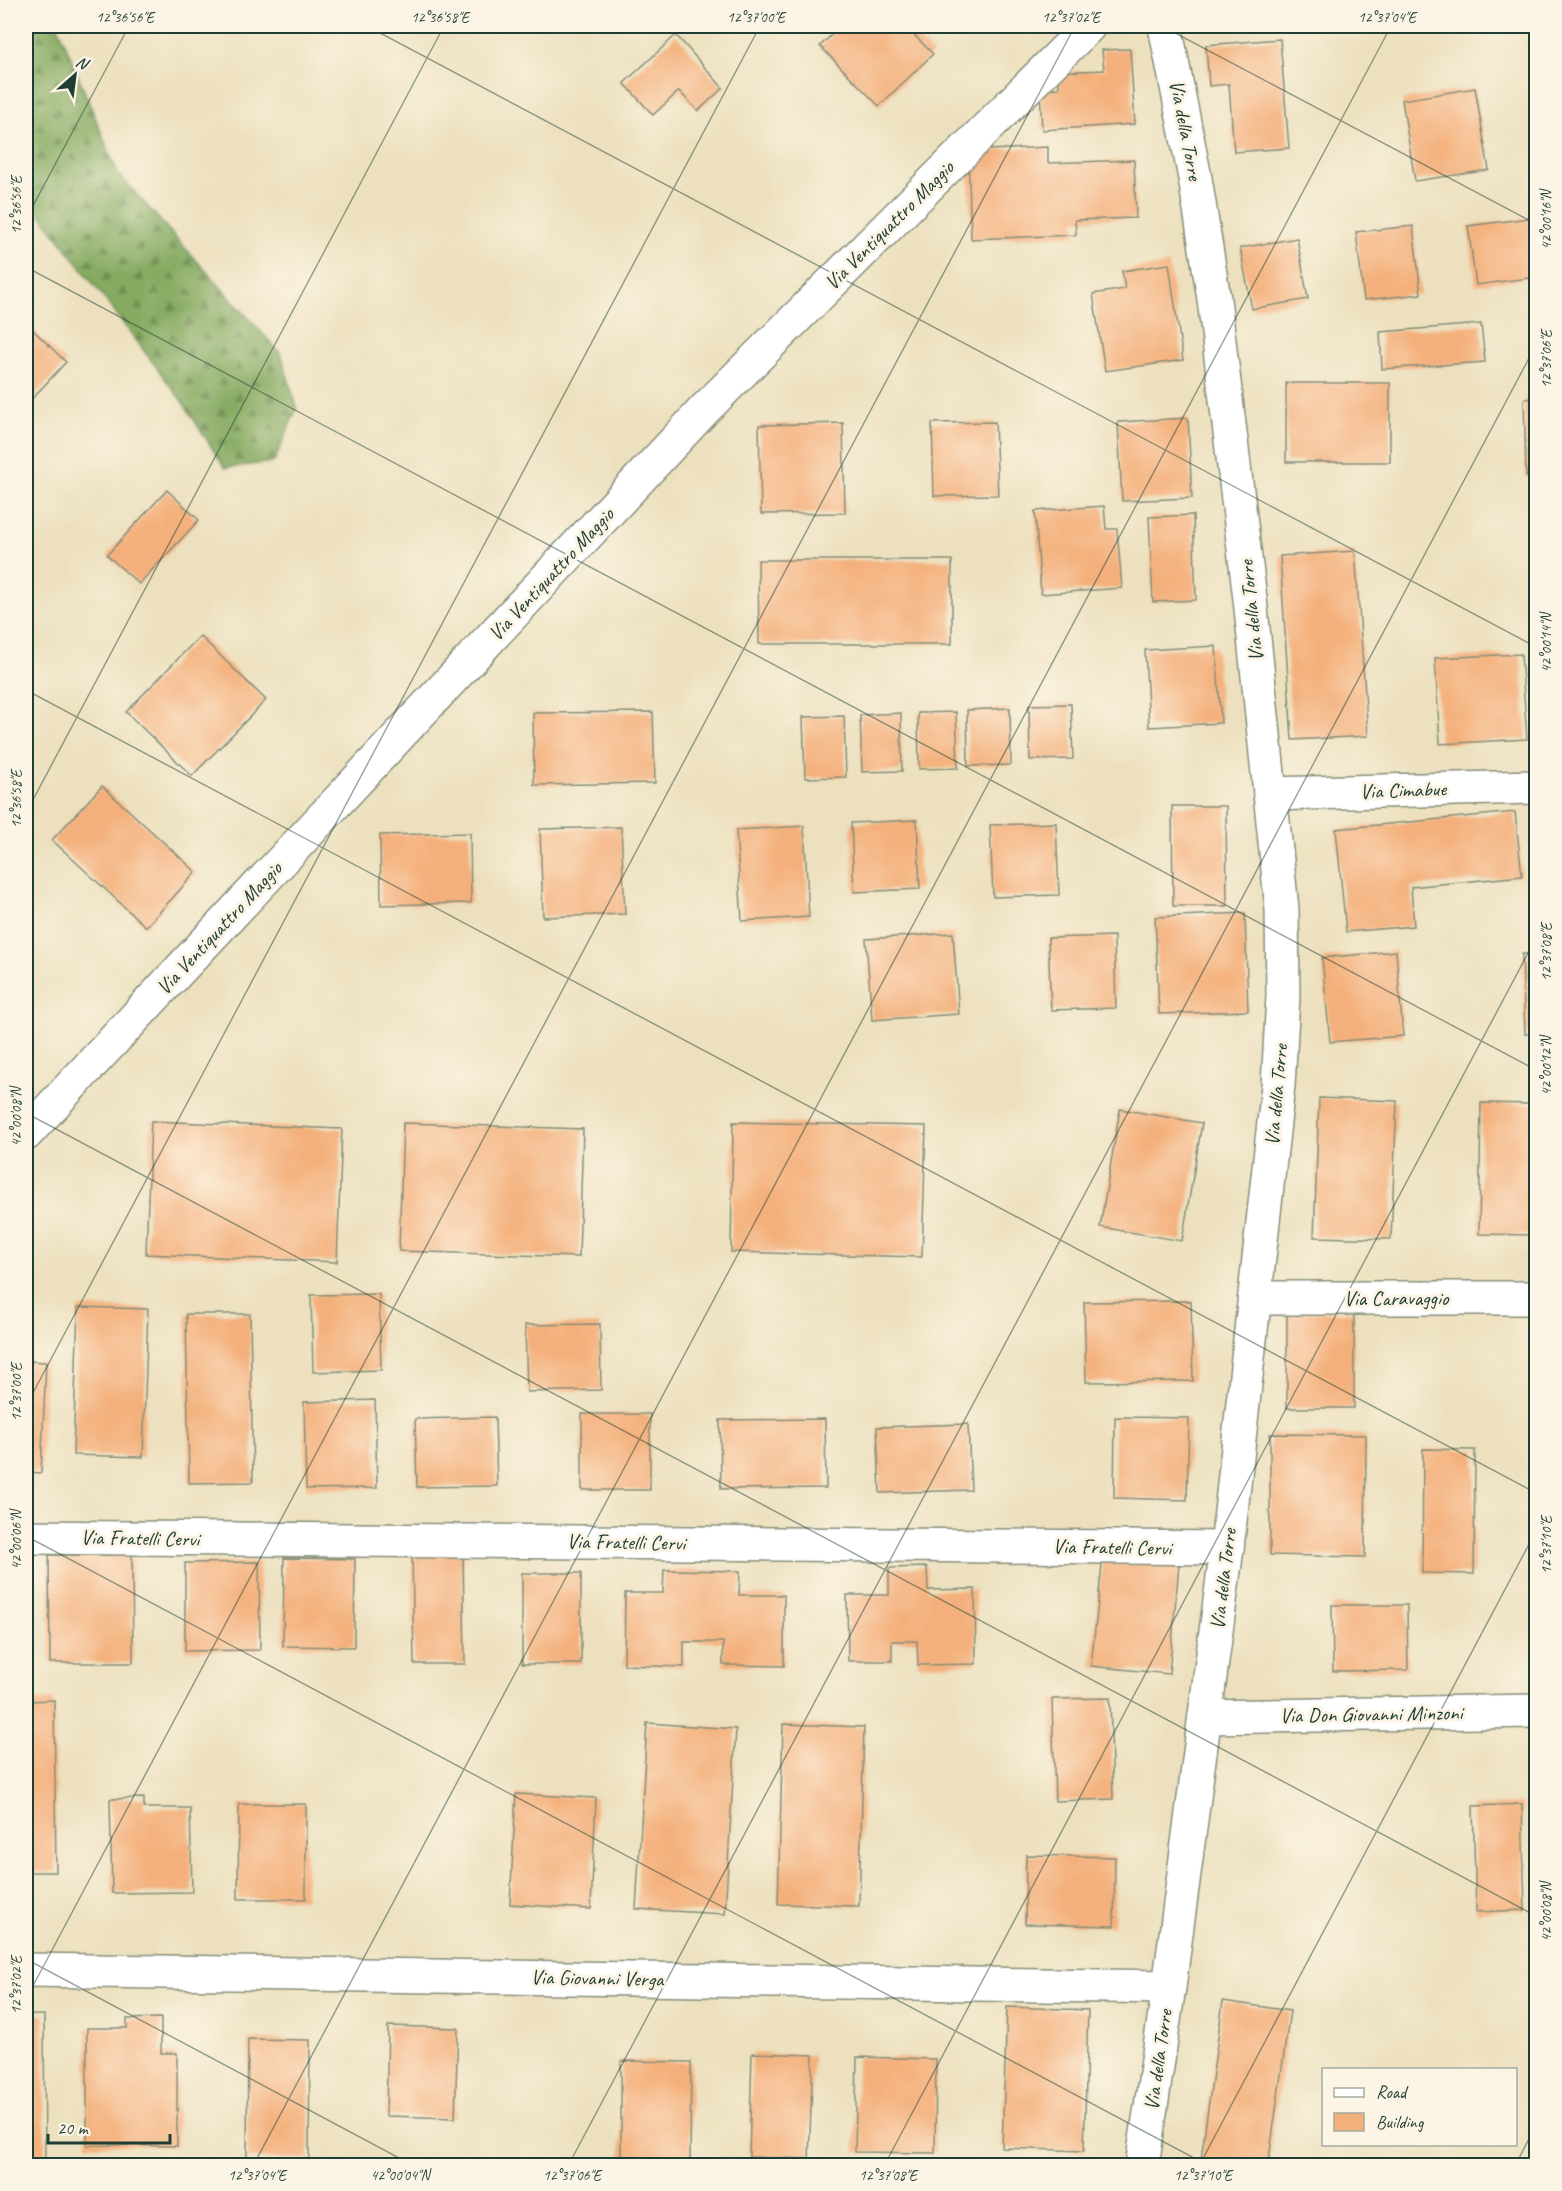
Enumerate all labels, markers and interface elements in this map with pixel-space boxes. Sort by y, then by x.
text: 12°36'56"E [96,8,156,27]
text: 12°36'58"E [411,8,471,27]
text: 12°37'00"E [727,8,787,27]
text: 12°37'02"E [1042,8,1102,27]
text: 12°37'04"E [1358,8,1418,27]
north arrow [45,45,105,105]
text: N [73,51,93,75]
street label: Via della Torre [1164,78,1209,183]
street label: Via Ventiquattro Maggio [819,154,960,295]
text: 12°36'56"E [7,174,26,234]
text: 42°00'16"N [1537,187,1556,250]
text: 12°37'06"E [1537,328,1556,388]
street label: Via Ventiquattro Maggio [483,501,620,646]
street label: Via della Torre [1233,558,1269,663]
text: 42°00'14"N [1537,610,1556,673]
text: 12°36'58"E [7,768,26,828]
street label: Via Cimabue [1359,775,1448,805]
street label: Via Ventiquattro Maggio [151,855,288,1000]
text: 12°37'08"E [1537,921,1556,981]
text: 42°00'12"N [1537,1033,1556,1096]
street label: Via della Torre [1259,1042,1293,1147]
text: 42°00'08"N [7,1084,26,1147]
street label: Via Caravaggio [1344,1285,1450,1311]
text: 12°37'00"E [7,1361,26,1421]
text: 42°00'06"N [7,1507,26,1570]
text: 12°37'10"E [1537,1514,1556,1574]
street label: Via Fratelli Cervi [81,1524,203,1552]
street label: Via della Torre [1204,1526,1242,1631]
street label: Via Fratelli Cervi [567,1528,689,1556]
street label: Via Fratelli Cervi [1053,1533,1175,1561]
street label: Via Don Giovanni Minzoni [1279,1699,1466,1729]
text: 42°00'08"N [1537,1879,1556,1942]
text: 12°37'02"E [7,1954,26,2014]
street label: Via Giovanni Verga [530,1964,665,1992]
street label: Via della Torre [1138,2007,1178,2112]
legend [1322,2068,1517,2146]
text: Road [1376,2081,1409,2103]
scale bar [48,2107,170,2145]
text: Building [1376,2111,1425,2133]
text: 20 m [57,2117,90,2139]
text: 12°37'04"E [228,2166,288,2185]
text: 42°00'04"N [370,2166,433,2185]
text: 12°37'06"E [543,2166,603,2185]
text: 12°37'08"E [859,2166,919,2185]
text: 12°37'10"E [1174,2166,1234,2185]

